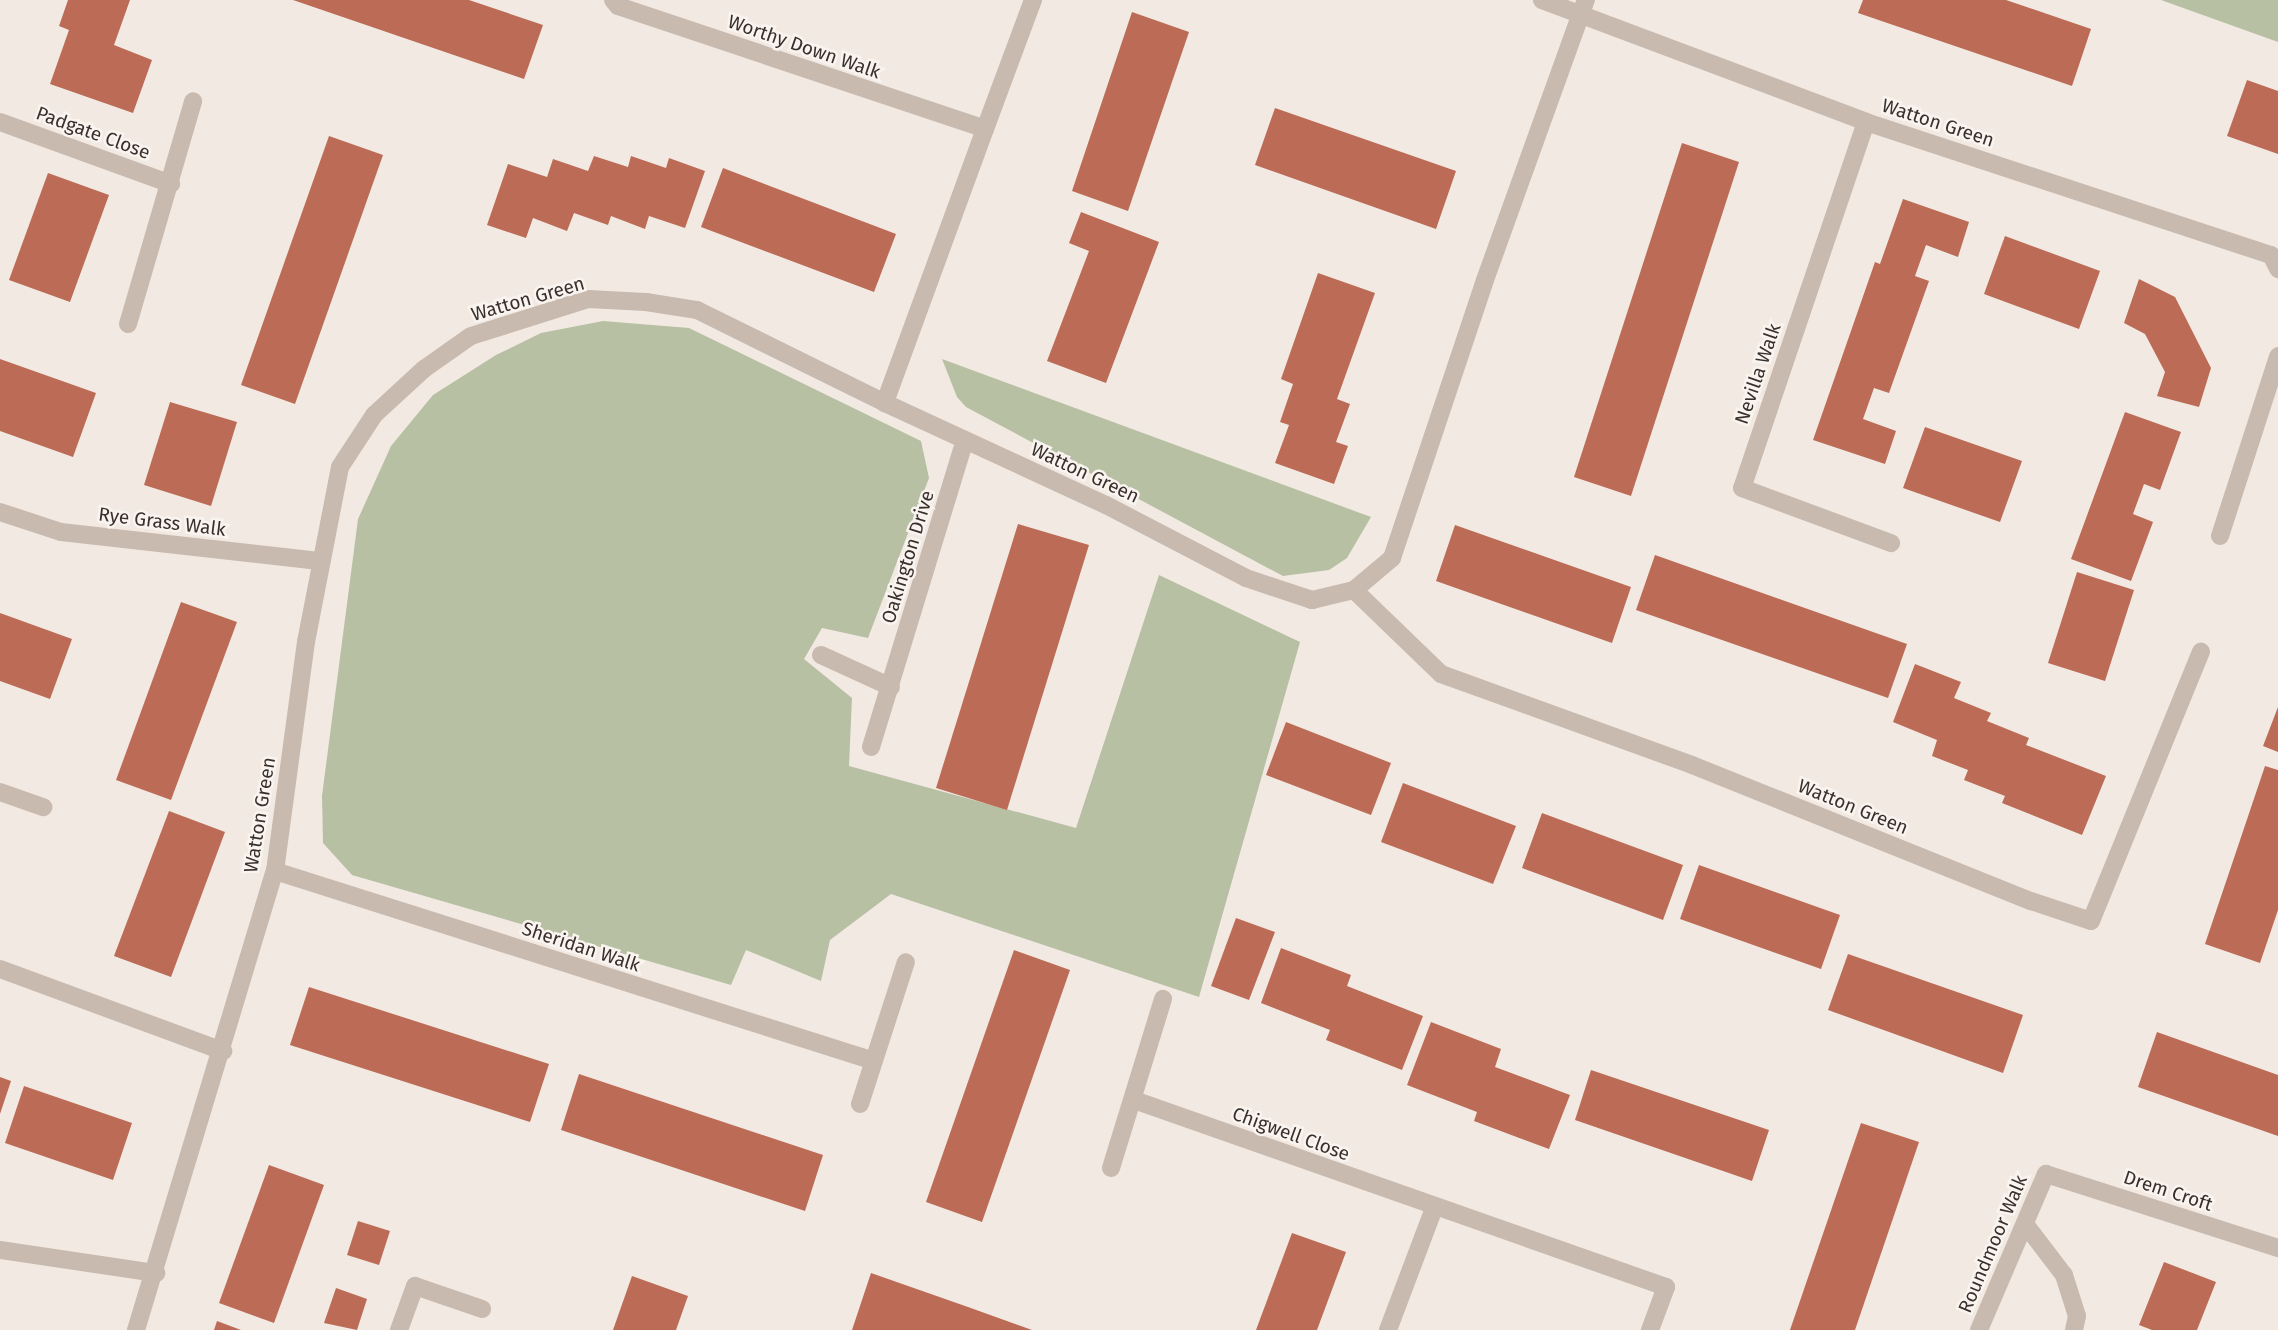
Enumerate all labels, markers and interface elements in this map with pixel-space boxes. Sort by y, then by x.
street label: Worthy Down Walk [725,10,883,84]
street label: Watton Green [1879,94,1997,152]
street label: Padgate Close [33,102,153,164]
street label: Watton Green [469,272,587,326]
street label: Nevilla Walk [1730,321,1786,427]
street label: Watton Green [1027,438,1143,508]
street label: Oakington Drive [877,488,939,626]
street label: Rye Grass Walk [97,503,227,541]
street label: Watton Green [240,756,280,874]
street label: Watton Green [1795,775,1911,839]
street label: Sheridan Walk [519,917,643,977]
street label: Chigwell Close [1229,1102,1353,1166]
street label: Drem Croft [2121,1166,2215,1216]
street label: Roundmoor Walk [1954,1172,2032,1316]

